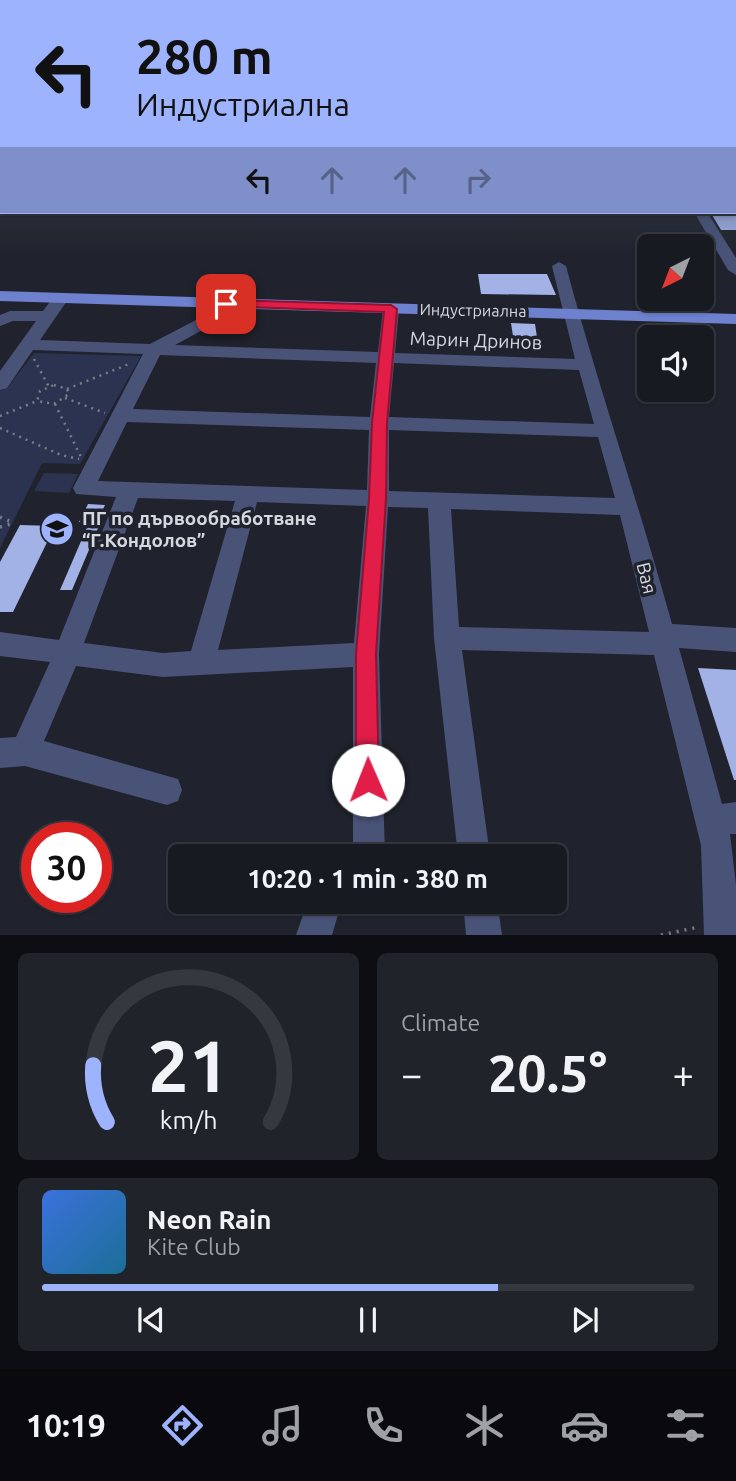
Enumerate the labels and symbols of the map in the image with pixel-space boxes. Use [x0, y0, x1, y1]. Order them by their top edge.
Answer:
north arrow [637, 234, 714, 312]
pin [196, 274, 256, 334]
street label: Индустриална [419, 300, 527, 320]
street label: Марин Дринов [409, 327, 543, 353]
place label: ПГ по дървообработване “Г.Кондолов” [82, 507, 317, 551]
school or university icon: ПГ по дървообработване “Г.Кондолов” [38, 510, 76, 548]
street label: Вая [632, 560, 662, 596]
position arrow [331, 743, 405, 817]
speed limit sign: 30 [21, 822, 112, 913]

